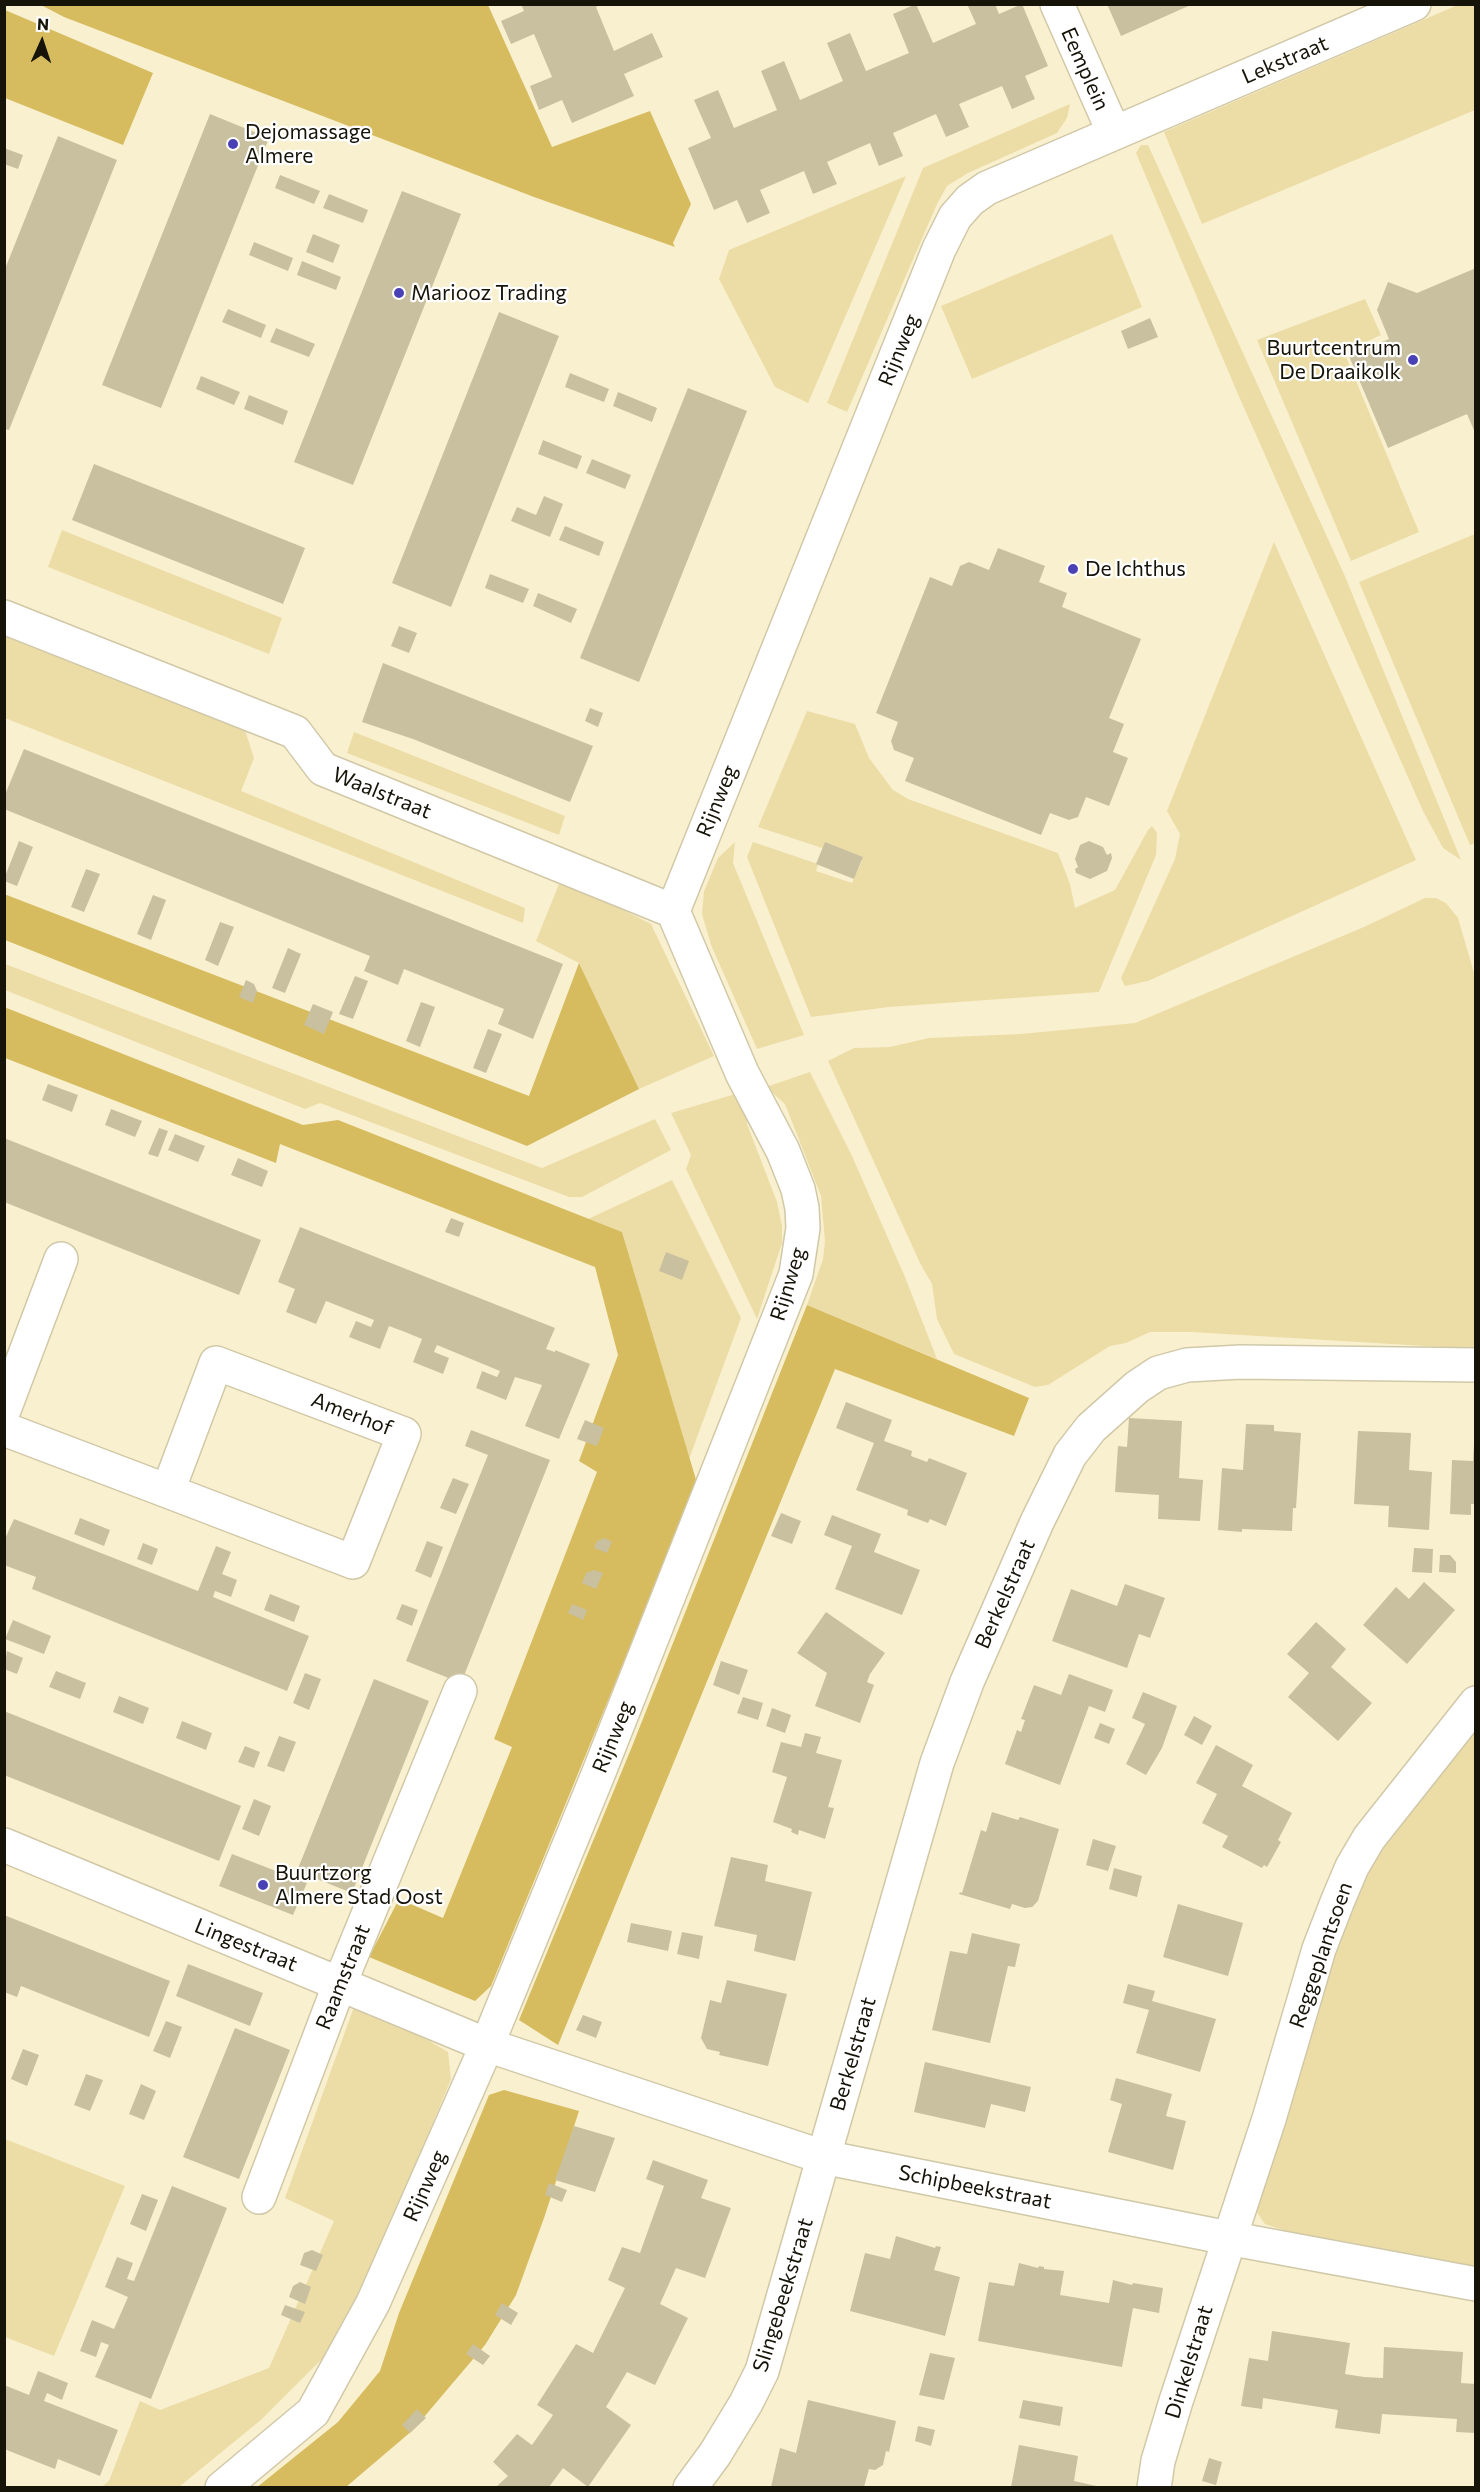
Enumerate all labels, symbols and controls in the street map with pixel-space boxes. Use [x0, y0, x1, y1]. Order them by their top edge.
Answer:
north arrow [12, 12, 72, 72]
text: N [36, 14, 49, 33]
street label: Eemplein [1056, 24, 1114, 114]
street label: Lekstraat [1238, 31, 1332, 89]
place label: Dejomassage Almere [245, 119, 371, 169]
marker: Dejomassage Almere [226, 137, 240, 151]
place label: Mariooz Trading [411, 280, 567, 306]
marker: Mariooz Trading [392, 286, 406, 300]
street label: Rijnweg [873, 310, 925, 390]
place label: Buurtcentrum De Draaikolk [1267, 335, 1401, 385]
marker: Buurtcentrum De Draaikolk [1406, 353, 1420, 367]
place label: De Ichthus [1085, 556, 1186, 582]
marker: De Ichthus [1066, 562, 1080, 576]
street label: Rijnweg [691, 761, 743, 841]
street label: Waalstraat [329, 762, 435, 824]
street label: Rijnweg [765, 1244, 811, 1324]
street label: Amerhof [308, 1387, 396, 1441]
street label: Berkelstraat [970, 1535, 1040, 1653]
street label: Rijnweg [587, 1697, 639, 1777]
place label: Buurtzorg Almere Stad Oost [275, 1860, 443, 1910]
marker: Buurtzorg Almere Stad Oost [256, 1878, 270, 1892]
street label: Reggeplantsoen [1284, 1879, 1358, 2031]
street label: Lingestraat [191, 1913, 301, 1977]
street label: Raamstraat [310, 1921, 376, 2033]
street label: Berkelstraat [825, 1994, 881, 2114]
street label: Rijnweg [398, 2146, 452, 2226]
street label: Schipbeekstraat [896, 2160, 1054, 2214]
street label: Slingebeekstraat [748, 2215, 818, 2375]
street label: Dinkelstraat [1160, 2302, 1218, 2422]

